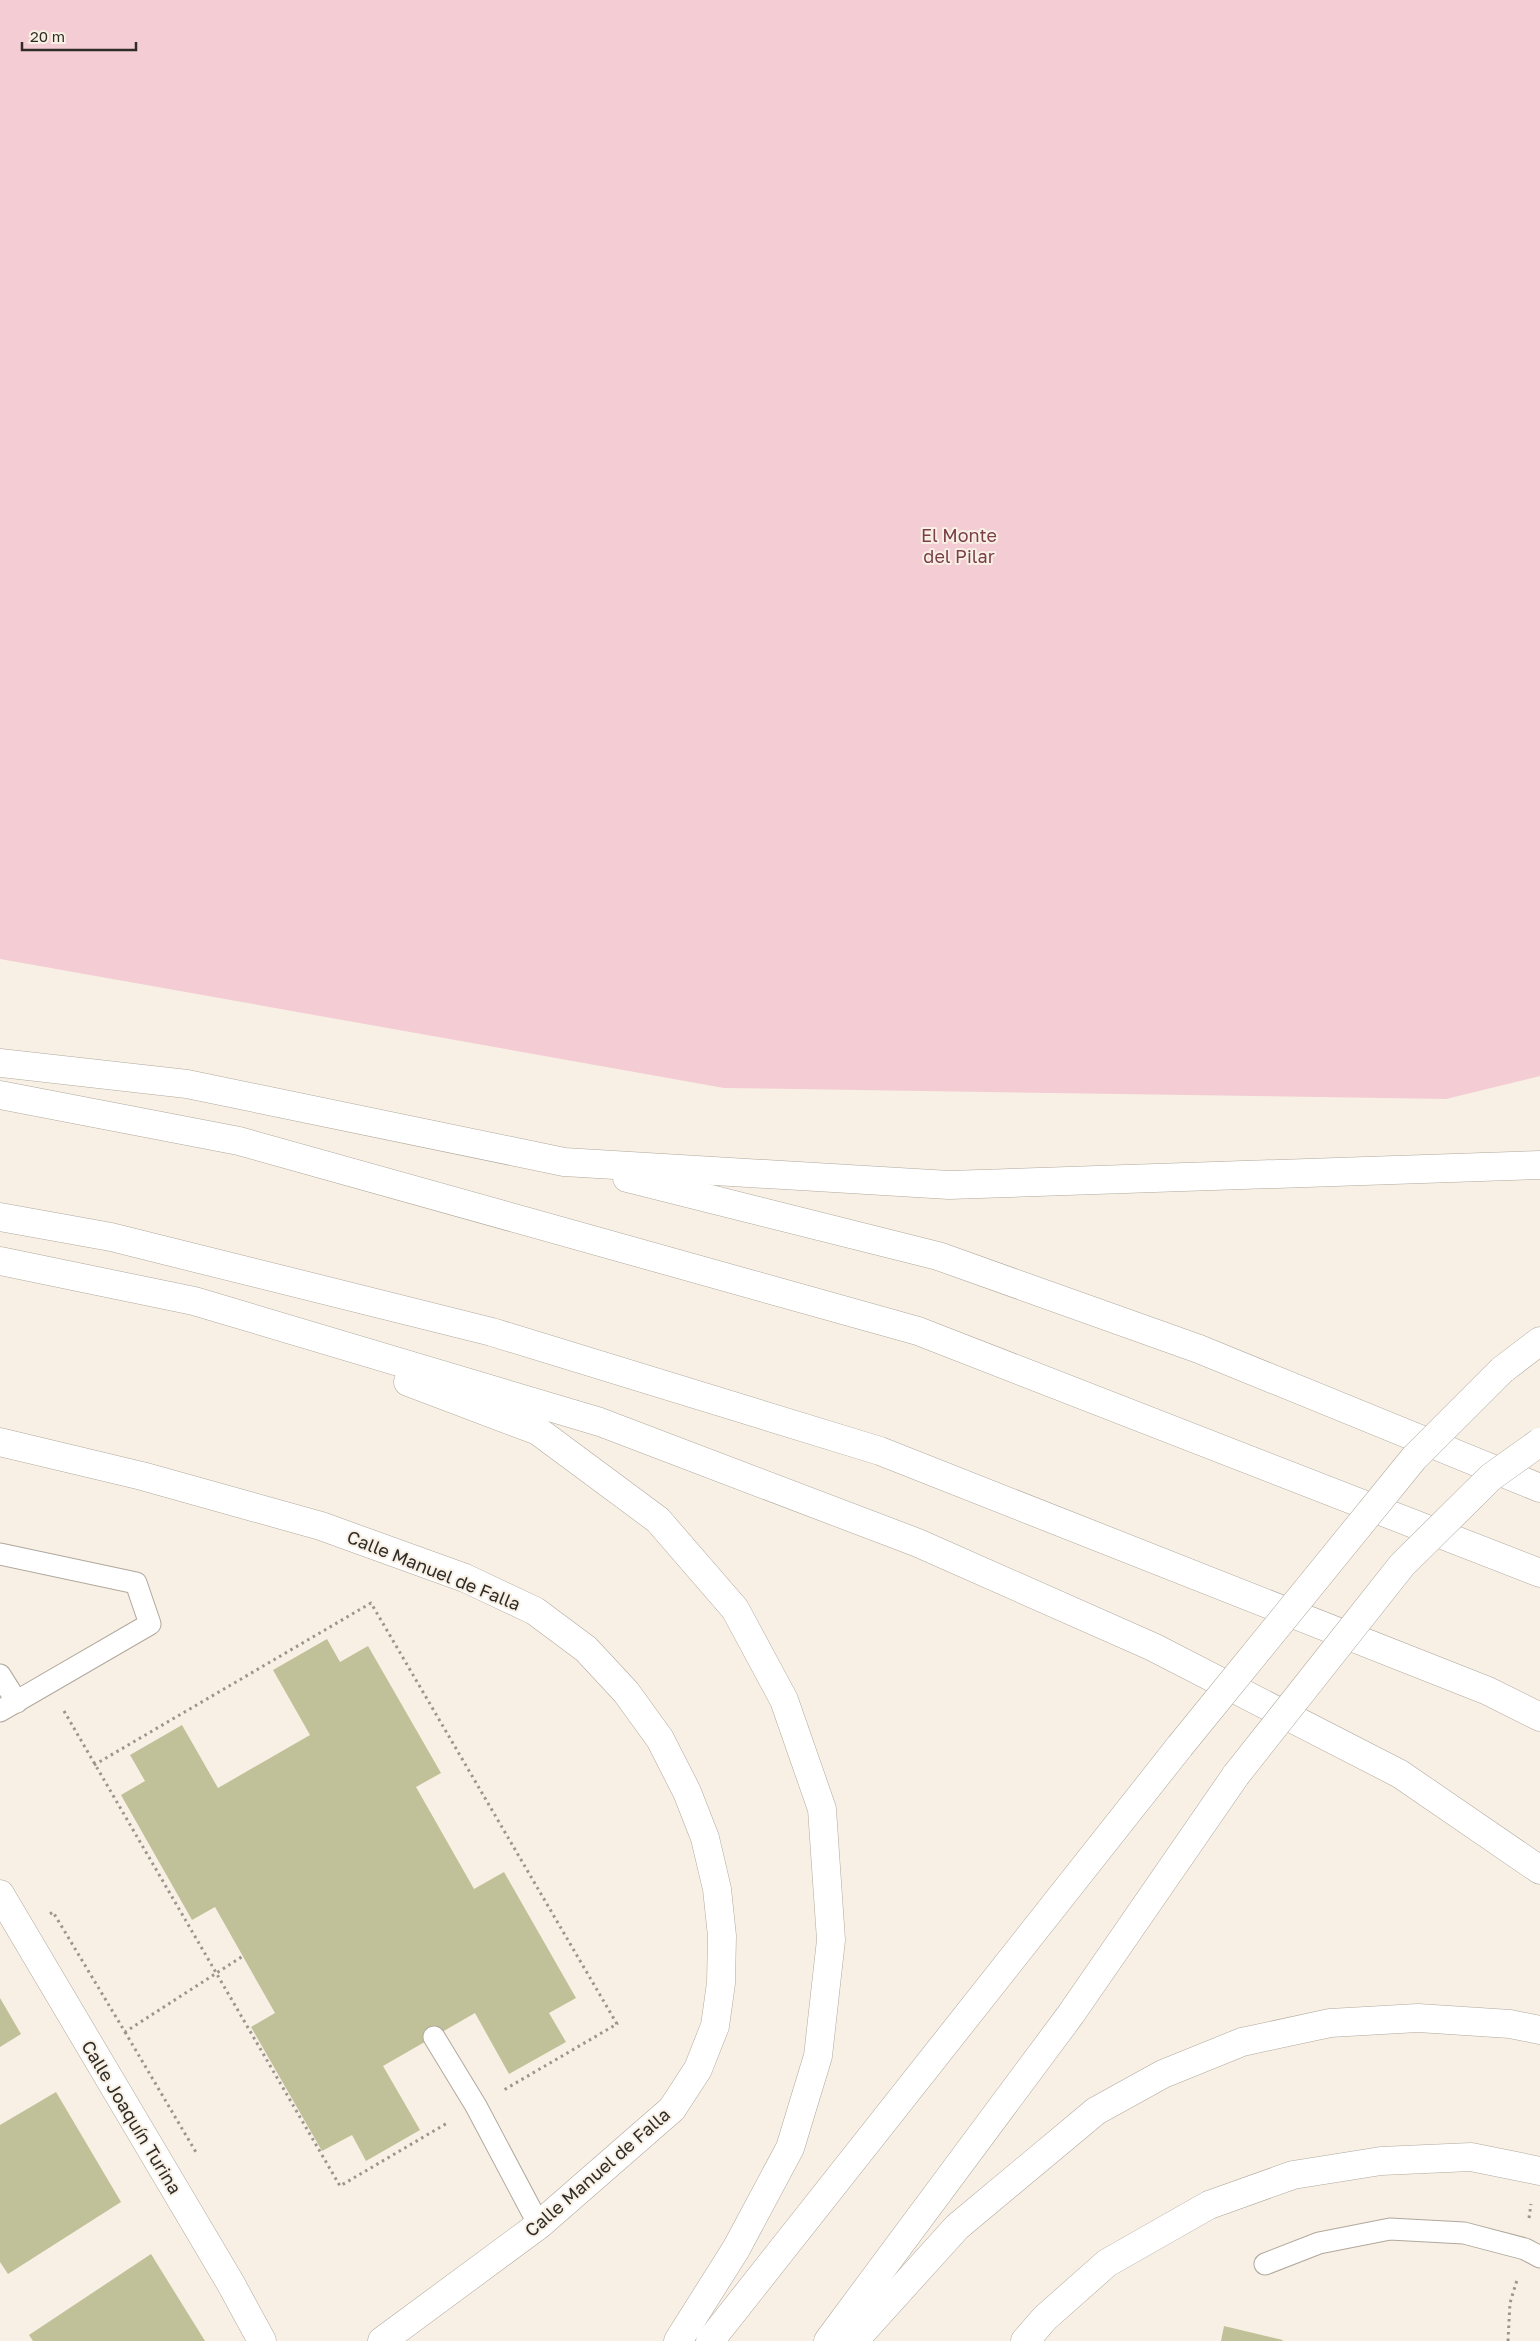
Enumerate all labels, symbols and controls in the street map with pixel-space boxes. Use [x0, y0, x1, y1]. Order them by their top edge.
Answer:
scale bar [22, 20, 136, 52]
text: 20 m [30, 27, 65, 45]
park label: El Monte del Pilar [921, 524, 997, 567]
street label: Calle Manuel de Falla [344, 1525, 524, 1615]
street label: Calle Joaquín Turina [77, 2036, 187, 2198]
street label: Calle Manuel de Falla [520, 2103, 674, 2241]

